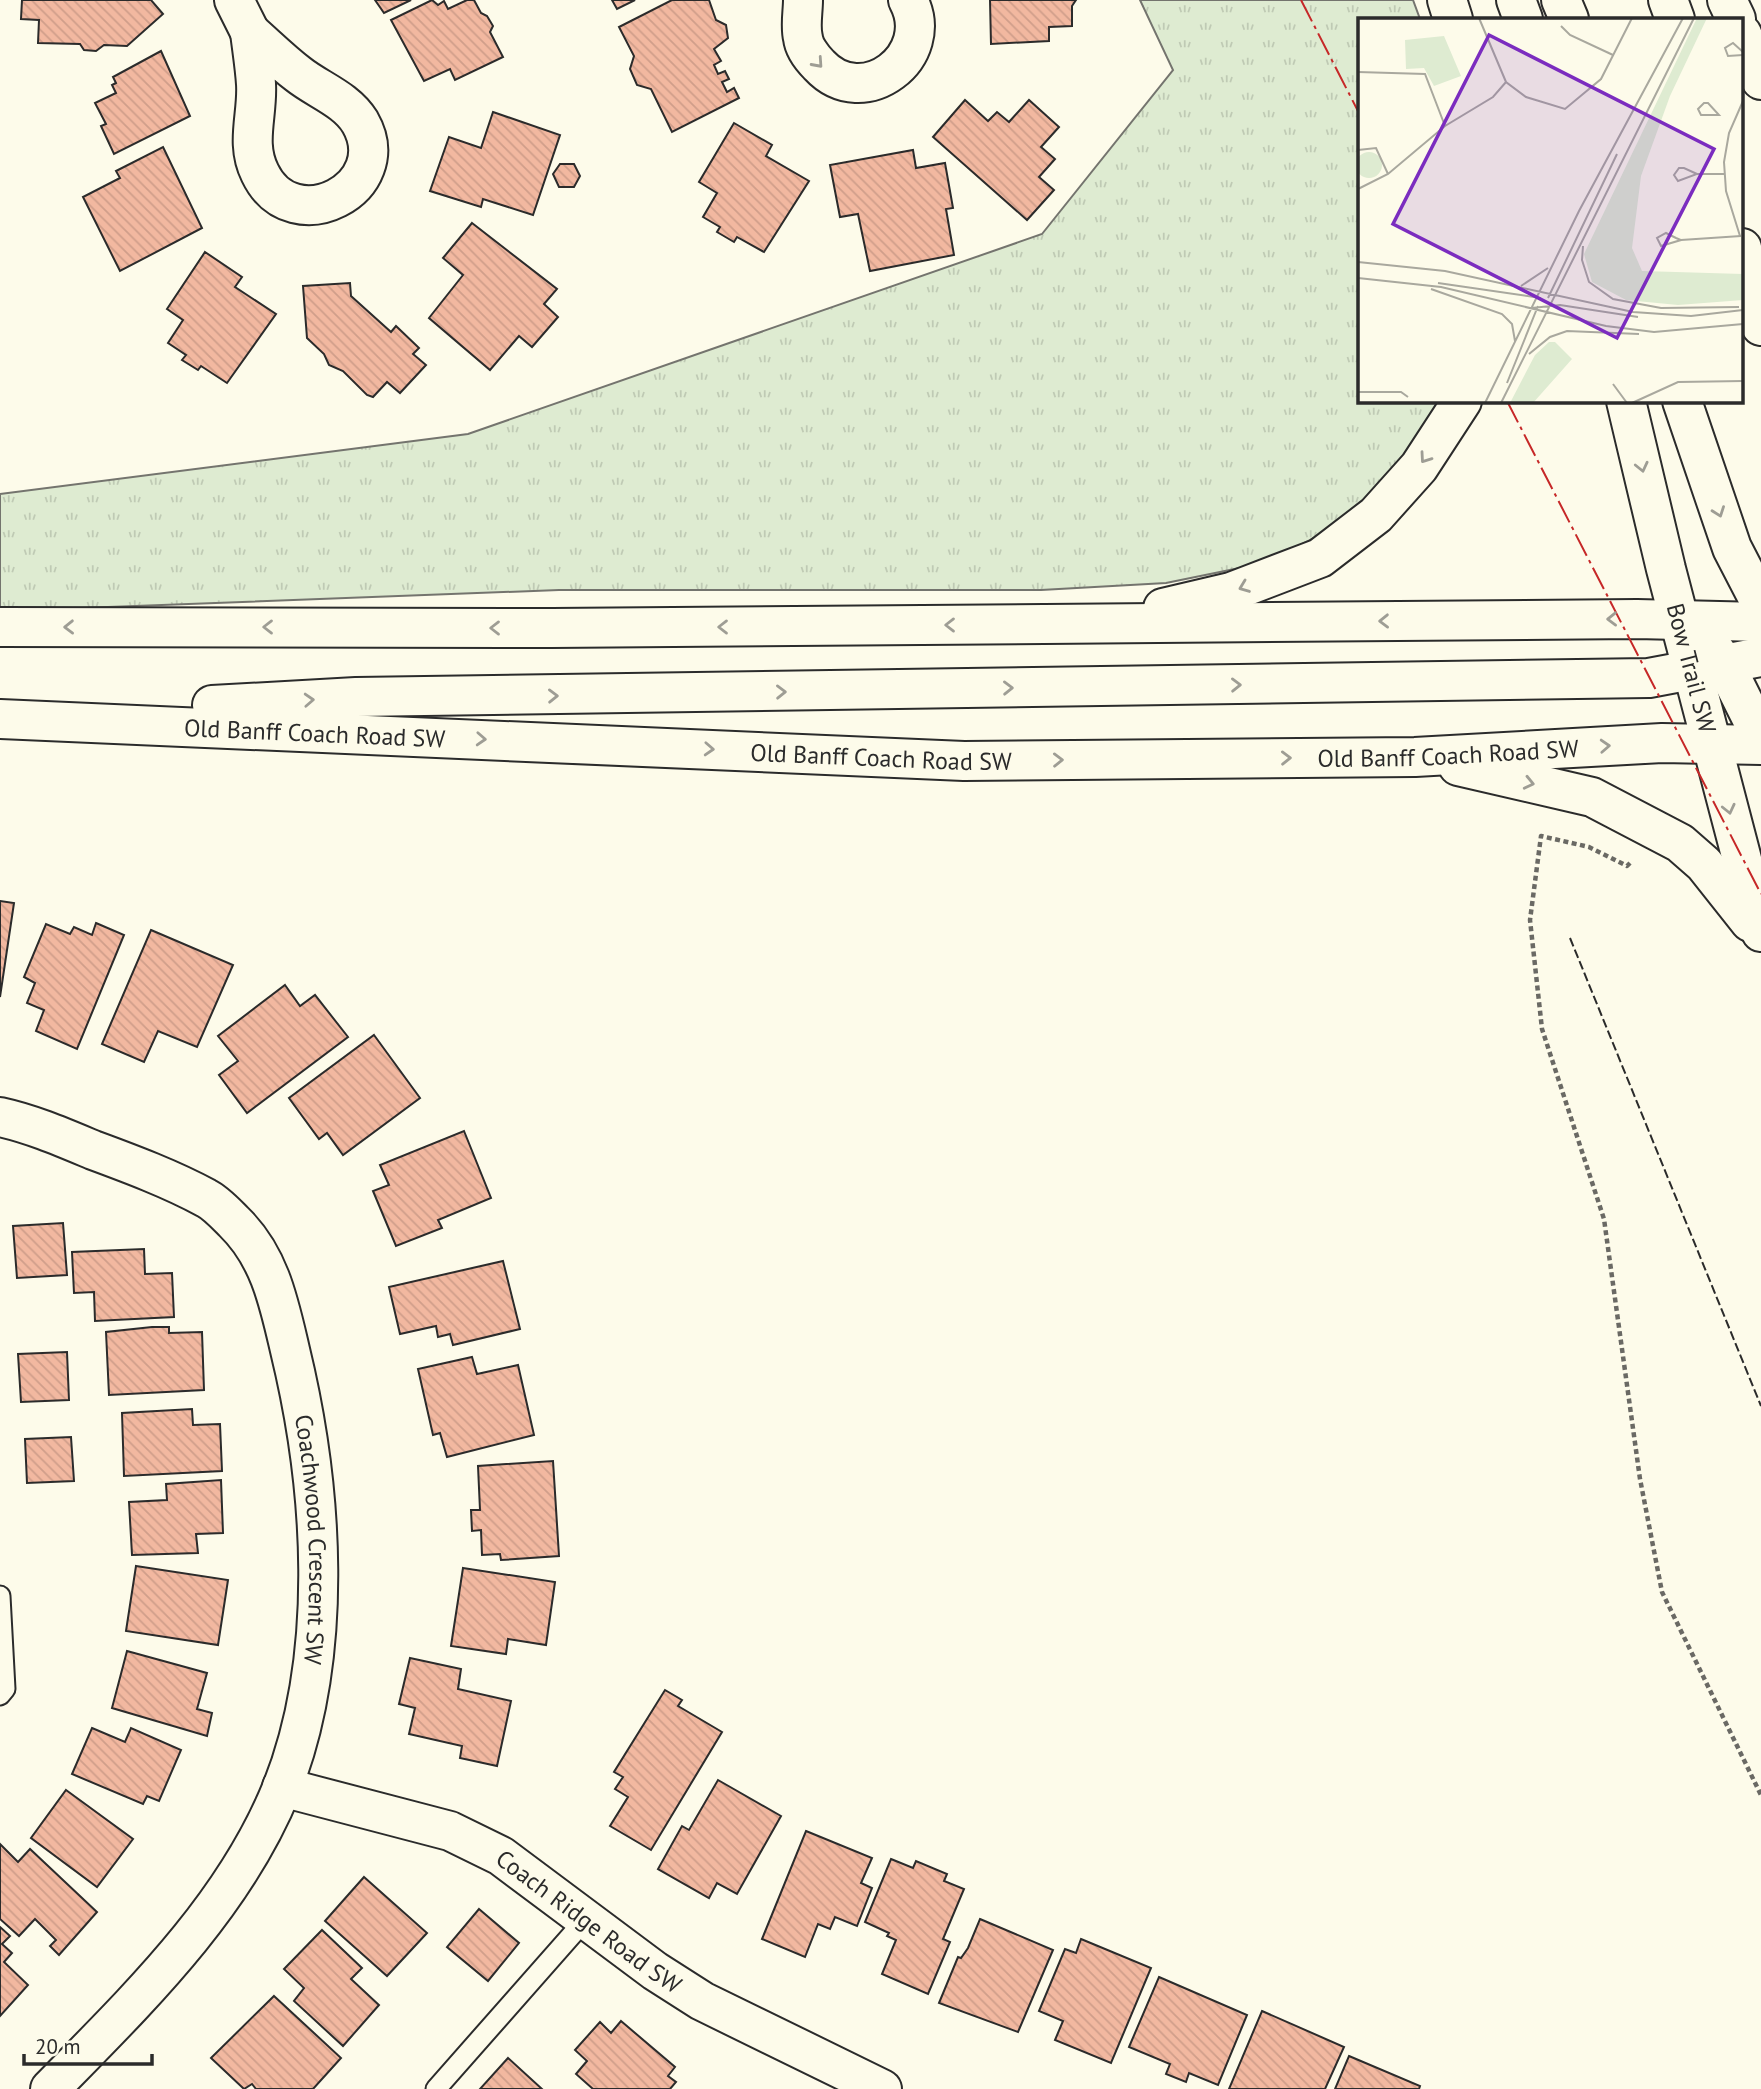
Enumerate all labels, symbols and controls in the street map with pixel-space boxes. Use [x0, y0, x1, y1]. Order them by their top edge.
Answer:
inset map [1358, 18, 1744, 402]
one-way arrow [810, 55, 823, 68]
one-way arrow [1421, 450, 1433, 463]
one-way arrow [1634, 461, 1648, 473]
one-way arrow [1710, 505, 1724, 517]
one-way arrow [1238, 579, 1250, 593]
street label: Bow Trail SW [1660, 600, 1724, 736]
one-way arrow [1606, 611, 1616, 627]
one-way arrow [1378, 613, 1389, 629]
one-way arrow [945, 617, 955, 633]
one-way arrow [64, 619, 74, 635]
one-way arrow [262, 619, 273, 635]
one-way arrow [717, 619, 728, 635]
one-way arrow [490, 620, 500, 636]
one-way arrow [1230, 677, 1241, 692]
one-way arrow [1003, 681, 1014, 696]
one-way arrow [776, 684, 786, 700]
one-way arrow [548, 688, 559, 704]
one-way arrow [304, 692, 315, 707]
street label: Old Banff Coach Road SW [183, 712, 446, 754]
one-way arrow [476, 731, 487, 746]
street label: Old Banff Coach Road SW [1317, 732, 1580, 773]
street label: Old Banff Coach Road SW [750, 736, 1012, 777]
one-way arrow [1600, 739, 1611, 754]
one-way arrow [703, 742, 714, 757]
one-way arrow [1281, 750, 1291, 766]
one-way arrow [1054, 752, 1064, 768]
one-way arrow [1523, 774, 1535, 789]
one-way arrow [1720, 803, 1735, 815]
street label: Coachwood Crescent SW [288, 1412, 334, 1666]
street label: Coach Ridge Road SW [490, 1842, 688, 2000]
scale bar [24, 2022, 152, 2066]
text: 20 m [35, 2033, 81, 2060]

